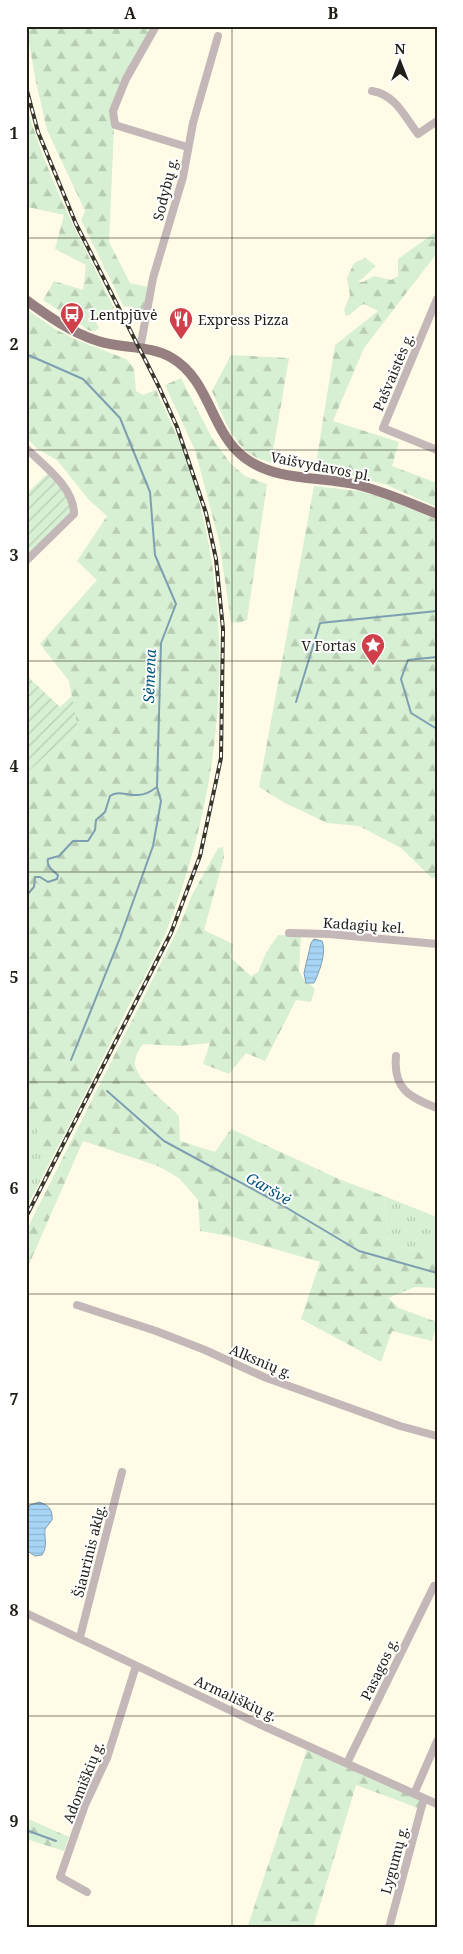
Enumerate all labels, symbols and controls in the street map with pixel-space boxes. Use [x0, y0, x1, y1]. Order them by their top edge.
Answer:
text: A [124, 2, 137, 24]
text: B [328, 2, 339, 24]
north arrow [376, 38, 426, 88]
text: N [394, 39, 406, 58]
text: 1 [9, 122, 19, 144]
street label: Sodybų g. [148, 155, 182, 223]
bus stop icon: Lentpjūvė [59, 301, 85, 335]
place label: Lentpjūvė [90, 305, 157, 324]
restaurant icon: Express Pizza [168, 306, 194, 340]
place label: Express Pizza [198, 310, 289, 329]
street label: Pašvaistės g. [368, 330, 418, 414]
text: 2 [9, 333, 19, 355]
street label: Vaišvydavos pl. [269, 447, 373, 485]
text: 3 [9, 544, 19, 566]
place icon: V Fortas [360, 632, 386, 666]
place label: V Fortas [301, 636, 356, 655]
water label: Sėmena [138, 648, 160, 703]
text: 4 [9, 755, 19, 777]
street label: Kadagių kel. [322, 913, 406, 937]
text: 5 [9, 966, 19, 988]
water label: Garšvė [243, 1167, 296, 1209]
text: 6 [9, 1177, 19, 1199]
street label: Alksnių g. [227, 1339, 295, 1383]
text: 7 [9, 1388, 19, 1410]
street label: Šiaurinis aklg. [68, 1503, 110, 1599]
text: 8 [9, 1599, 19, 1621]
street label: Pasagos g. [356, 1635, 402, 1703]
street label: Armališkių g. [192, 1671, 280, 1725]
street label: Adomiškių g. [58, 1738, 108, 1826]
text: 9 [9, 1810, 19, 1832]
street label: Lygumų g. [376, 1824, 412, 1896]

